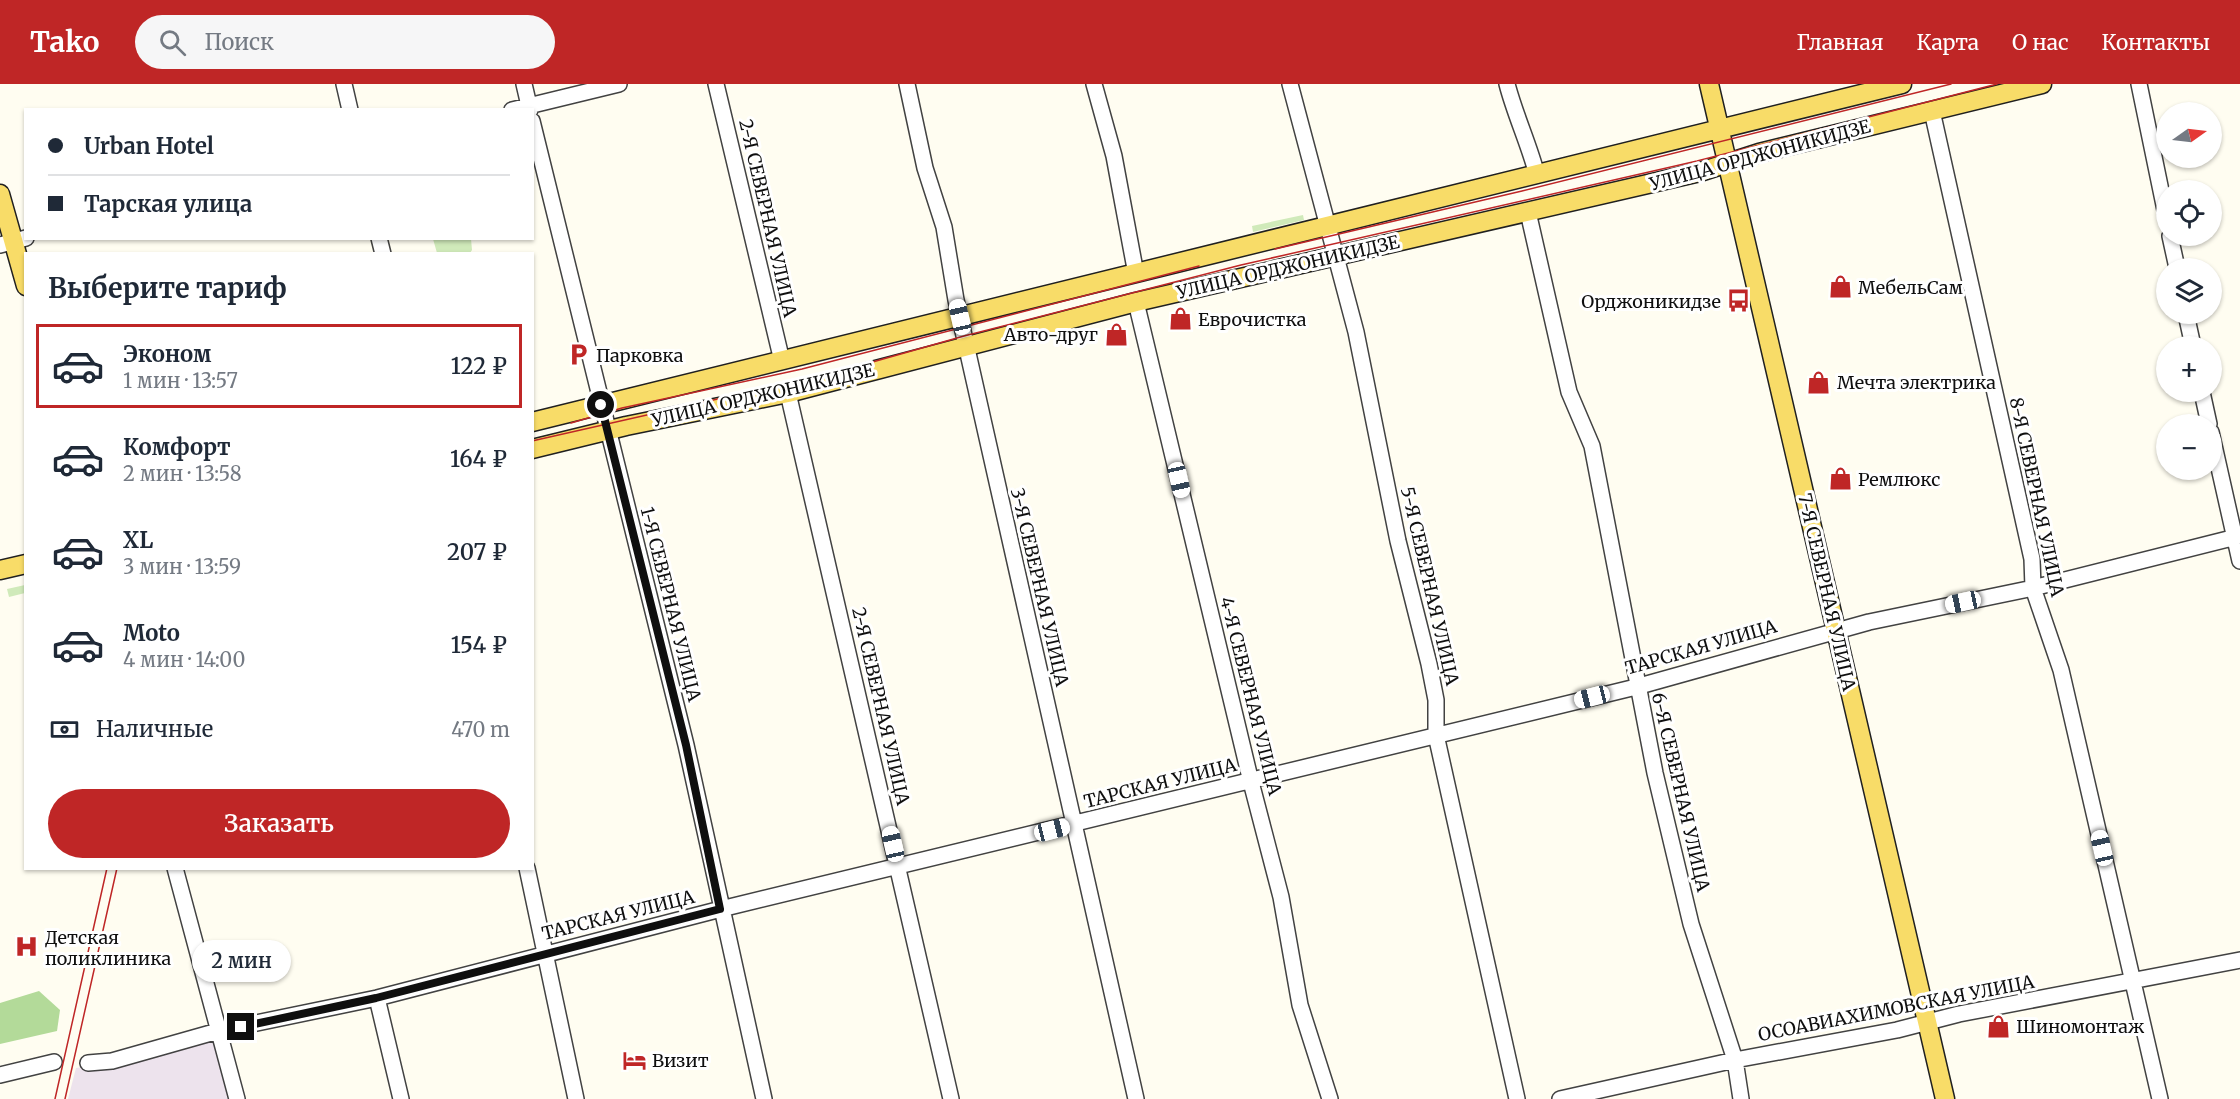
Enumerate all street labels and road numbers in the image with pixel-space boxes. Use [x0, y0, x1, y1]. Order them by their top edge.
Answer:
street label: УЛИЦА ОРДЖОНИКИДЗЕ [1646, 114, 1873, 196]
street label: 2-Я СЕВЕРНАЯ УЛИЦА [734, 117, 802, 319]
street label: УЛИЦА ОРДЖОНИКИДЗЕ [1174, 230, 1402, 304]
street label: УЛИЦА ОРДЖОНИКИДЗЕ [649, 358, 877, 432]
street label: 8-Я СЕВЕРНАЯ УЛИЦА [2005, 395, 2069, 599]
street label: 5-Я СЕВЕРНАЯ УЛИЦА [1396, 484, 1464, 688]
street label: 3-Я СЕВЕРНАЯ УЛИЦА [1006, 486, 1074, 689]
street label: 7-Я СЕВЕРНАЯ УЛИЦА [1793, 491, 1861, 693]
street label: 1-Я СЕВЕРНАЯ УЛИЦА [636, 504, 706, 704]
street label: 4-Я СЕВЕРНАЯ УЛИЦА [1215, 594, 1287, 798]
street label: 2-Я СЕВЕРНАЯ УЛИЦА [847, 605, 915, 807]
street label: ТАРСКАЯ УЛИЦА [1623, 614, 1780, 680]
street label: 6-Я СЕВЕРНАЯ УЛИЦА [1647, 690, 1715, 894]
street label: ТАРСКАЯ УЛИЦА [1081, 753, 1239, 813]
street label: ТАРСКАЯ УЛИЦА [539, 885, 697, 945]
street label: ОСОАВИАХИМОВСКАЯ УЛИЦА [1756, 970, 2036, 1046]

